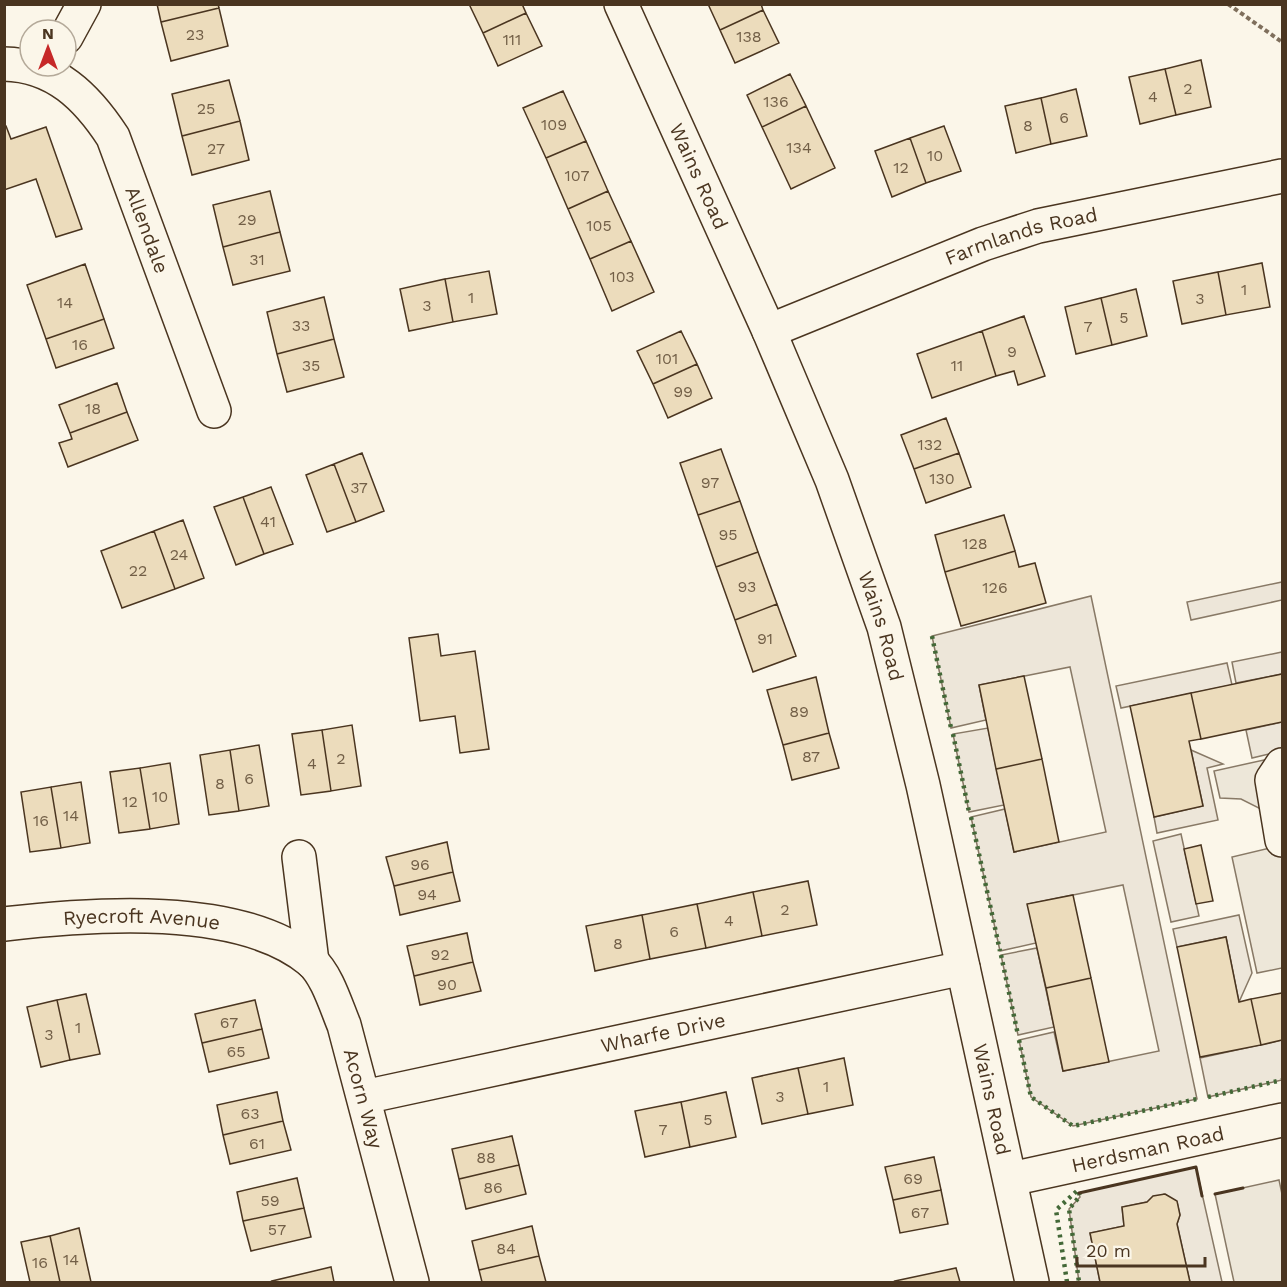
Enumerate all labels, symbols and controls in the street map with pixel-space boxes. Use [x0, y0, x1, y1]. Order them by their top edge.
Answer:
north arrow [18, 18, 78, 78]
text: N [42, 24, 54, 43]
house number: 23 [186, 25, 204, 44]
house number: 138 [736, 27, 762, 46]
house number: 111 [503, 30, 521, 49]
house number: 2 [1183, 79, 1193, 98]
house number: 4 [1148, 87, 1158, 106]
house number: 136 [763, 92, 789, 111]
house number: 25 [197, 99, 215, 118]
house number: 6 [1059, 108, 1069, 127]
house number: 109 [541, 115, 567, 134]
house number: 8 [1023, 116, 1033, 135]
street label: Wains Road [665, 119, 733, 233]
house number: 134 [786, 138, 812, 157]
house number: 27 [207, 139, 225, 158]
house number: 10 [927, 146, 943, 165]
house number: 12 [893, 158, 909, 177]
house number: 107 [565, 166, 589, 185]
street label: Allendale [120, 183, 174, 277]
street label: Farmlands Road [941, 202, 1099, 270]
house number: 29 [237, 210, 257, 229]
house number: 105 [586, 216, 612, 235]
house number: 31 [249, 250, 265, 269]
house number: 103 [609, 267, 635, 286]
house number: 1 [1241, 280, 1247, 299]
house number: 1 [468, 288, 474, 307]
house number: 3 [1195, 289, 1205, 308]
house number: 14 [57, 293, 73, 312]
house number: 3 [422, 296, 432, 315]
house number: 5 [1119, 308, 1129, 327]
house number: 33 [292, 316, 310, 335]
house number: 7 [1084, 317, 1093, 336]
house number: 16 [72, 335, 88, 354]
house number: 9 [1007, 342, 1017, 361]
house number: 101 [656, 349, 678, 368]
house number: 35 [302, 356, 320, 375]
house number: 11 [951, 356, 963, 375]
house number: 99 [673, 382, 693, 401]
house number: 18 [85, 399, 101, 418]
house number: 132 [918, 435, 942, 454]
house number: 130 [929, 469, 955, 488]
house number: 97 [701, 473, 719, 492]
house number: 37 [350, 478, 368, 497]
house number: 41 [260, 512, 276, 531]
house number: 95 [718, 525, 738, 544]
house number: 128 [962, 534, 988, 553]
house number: 24 [170, 545, 189, 564]
house number: 22 [129, 561, 147, 580]
street label: Wains Road [853, 568, 909, 683]
house number: 93 [738, 577, 756, 596]
house number: 126 [982, 578, 1008, 597]
house number: 91 [757, 629, 773, 648]
house number: 89 [789, 702, 809, 721]
house number: 87 [802, 747, 820, 766]
house number: 2 [336, 749, 346, 768]
house number: 4 [307, 754, 317, 773]
house number: 6 [244, 769, 254, 788]
house number: 8 [215, 774, 225, 793]
house number: 10 [152, 787, 168, 806]
house number: 12 [122, 792, 138, 811]
house number: 14 [63, 806, 79, 825]
house number: 16 [33, 811, 49, 830]
house number: 96 [410, 855, 430, 874]
house number: 94 [417, 885, 437, 904]
house number: 2 [780, 900, 790, 919]
street label: Ryecroft Avenue [62, 904, 222, 935]
house number: 4 [724, 911, 734, 930]
house number: 6 [669, 922, 679, 941]
house number: 8 [613, 934, 623, 953]
house number: 92 [430, 945, 450, 964]
house number: 90 [437, 975, 457, 994]
street label: Wharfe Drive [599, 1007, 728, 1058]
house number: 67 [220, 1013, 238, 1032]
house number: 1 [75, 1018, 81, 1037]
house number: 3 [44, 1025, 54, 1044]
street label: Wains Road [968, 1041, 1016, 1157]
house number: 65 [226, 1042, 246, 1061]
street label: Acorn Way [339, 1046, 388, 1152]
house number: 1 [823, 1077, 829, 1096]
house number: 3 [775, 1087, 785, 1106]
house number: 63 [240, 1104, 260, 1123]
house number: 5 [703, 1110, 713, 1129]
house number: 7 [659, 1120, 668, 1139]
street label: Herdsman Road [1069, 1121, 1226, 1177]
house number: 61 [249, 1134, 265, 1153]
house number: 88 [476, 1148, 496, 1167]
house number: 69 [903, 1169, 923, 1188]
house number: 86 [483, 1178, 503, 1197]
house number: 59 [260, 1191, 280, 1210]
house number: 67 [911, 1203, 929, 1222]
house number: 57 [268, 1220, 286, 1239]
scale bar [1077, 1230, 1204, 1268]
house number: 84 [496, 1239, 516, 1258]
text: 20 m [1086, 1240, 1131, 1261]
house number: 14 [63, 1250, 79, 1269]
house number: 16 [32, 1253, 48, 1272]

